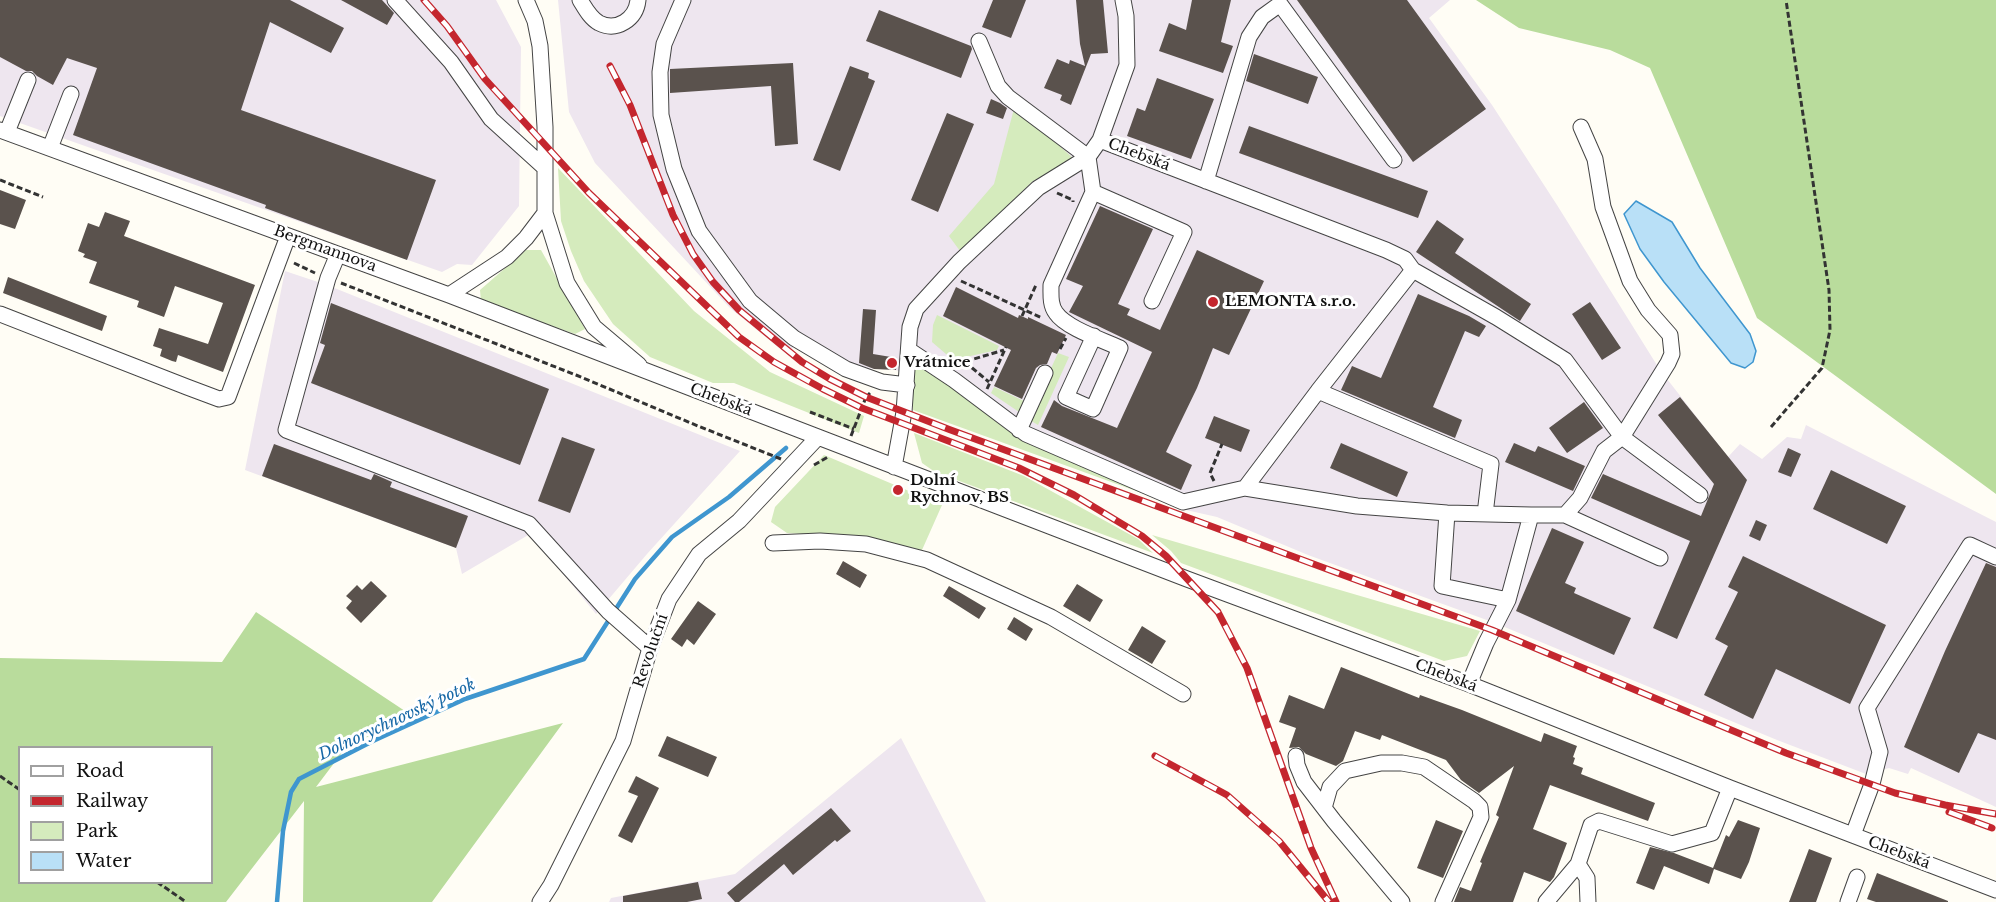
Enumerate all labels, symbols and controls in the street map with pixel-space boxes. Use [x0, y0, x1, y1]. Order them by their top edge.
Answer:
street label: Chebská [1105, 135, 1173, 175]
street label: Bergmannova [271, 222, 379, 276]
place label: LEMONTA s.r.o. [1225, 293, 1356, 311]
marker: LEMONTA s.r.o. [1206, 295, 1220, 309]
place label: Vrátnice [904, 354, 970, 372]
marker: Vrátnice [885, 356, 899, 370]
street label: Chebská [687, 380, 755, 420]
place label: Dolní Rychnov, BS [910, 472, 1009, 507]
marker: Dolní Rychnov, BS [891, 483, 905, 497]
street label: Revoluční [630, 612, 672, 690]
street label: Chebská [1412, 656, 1480, 696]
water label: Dolnorychnovský potok [315, 675, 479, 765]
legend [18, 746, 213, 884]
text: Road [76, 760, 124, 782]
text: Railway [76, 790, 148, 812]
text: Park [76, 820, 118, 842]
street label: Chebská [1865, 833, 1933, 873]
text: Water [76, 850, 131, 872]

